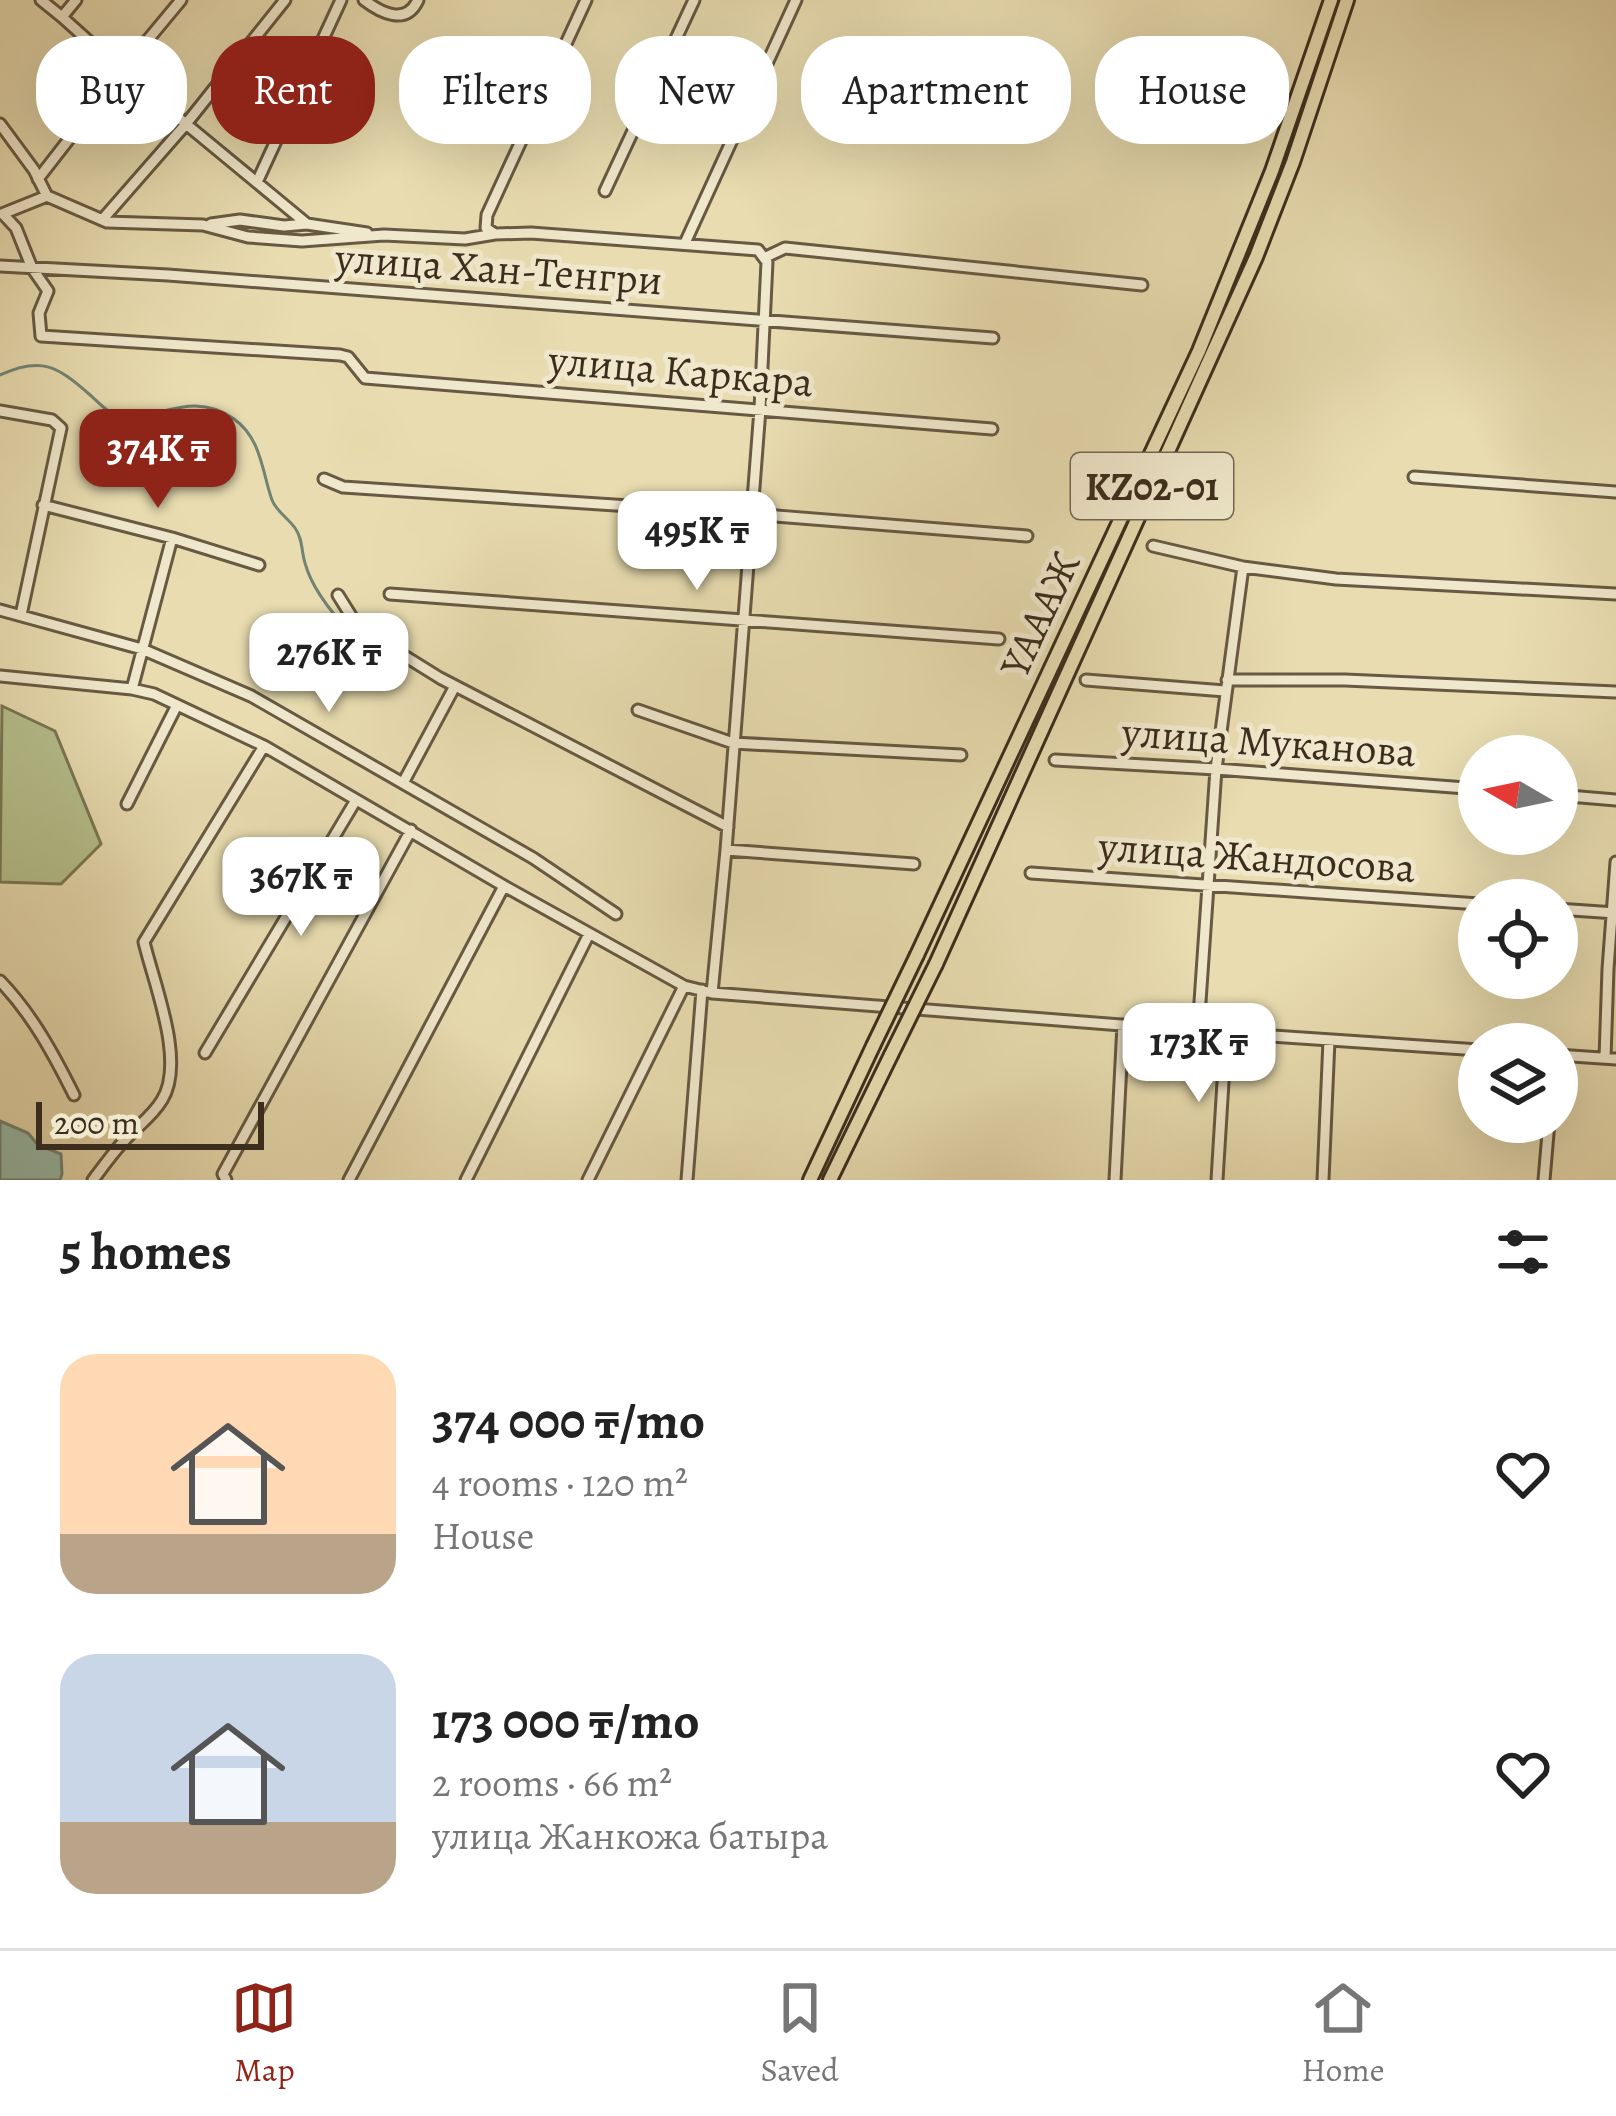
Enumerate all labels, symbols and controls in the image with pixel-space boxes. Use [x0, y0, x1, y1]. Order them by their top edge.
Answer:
chip: Buy [36, 36, 187, 144]
chip: Rent [211, 36, 375, 144]
chip: Filters [399, 36, 591, 144]
chip: New [615, 36, 777, 144]
chip: Apartment [801, 36, 1071, 144]
chip: House [1095, 36, 1289, 144]
street label: улица Хан-Тенгри [333, 229, 664, 308]
street label: улица Каркара [545, 330, 816, 410]
pin: 374K ₸ [60, 409, 256, 511]
text: 374K ₸ [106, 421, 210, 474]
road number: KZ02-01 [1071, 453, 1233, 519]
pin: 495K ₸ [599, 491, 795, 593]
text: 495K ₸ [645, 503, 749, 556]
street label: ҮАААЖ [985, 542, 1093, 687]
pin: 276K ₸ [231, 613, 427, 715]
text: 276K ₸ [276, 625, 382, 678]
street label: улица Муканова [1119, 703, 1419, 780]
north arrow [1458, 735, 1578, 855]
map controls [1458, 735, 1578, 1143]
street label: улица Жандосова [1096, 817, 1418, 896]
pin: 367K ₸ [203, 837, 399, 939]
text: 367K ₸ [249, 849, 353, 902]
button: locate [1458, 879, 1578, 999]
pin: 173K ₸ [1101, 1003, 1297, 1105]
text: 173K ₸ [1150, 1015, 1248, 1068]
button: layers [1458, 1023, 1578, 1143]
scale bar [36, 1096, 264, 1149]
text: 200 m [54, 1100, 139, 1145]
text: 5 homes [60, 1217, 232, 1287]
icon: filters [1490, 1219, 1556, 1285]
text: 374 000 ₸/mo [432, 1386, 705, 1456]
icon: home [156, 1402, 300, 1546]
icon: heart [1490, 1441, 1556, 1507]
text: 4 rooms · 120 m² [432, 1456, 688, 1509]
text: House [432, 1509, 534, 1562]
text: 173 000 ₸/mo [432, 1686, 699, 1756]
icon: home [156, 1702, 300, 1846]
icon: heart [1490, 1741, 1556, 1807]
text: 2 rooms · 66 m² [432, 1756, 672, 1809]
text: улица Жанкожа батыра [432, 1809, 828, 1862]
tab: Map [231, 1975, 297, 2092]
tab: Saved [760, 1975, 839, 2092]
tab: Home [1302, 1975, 1385, 2092]

